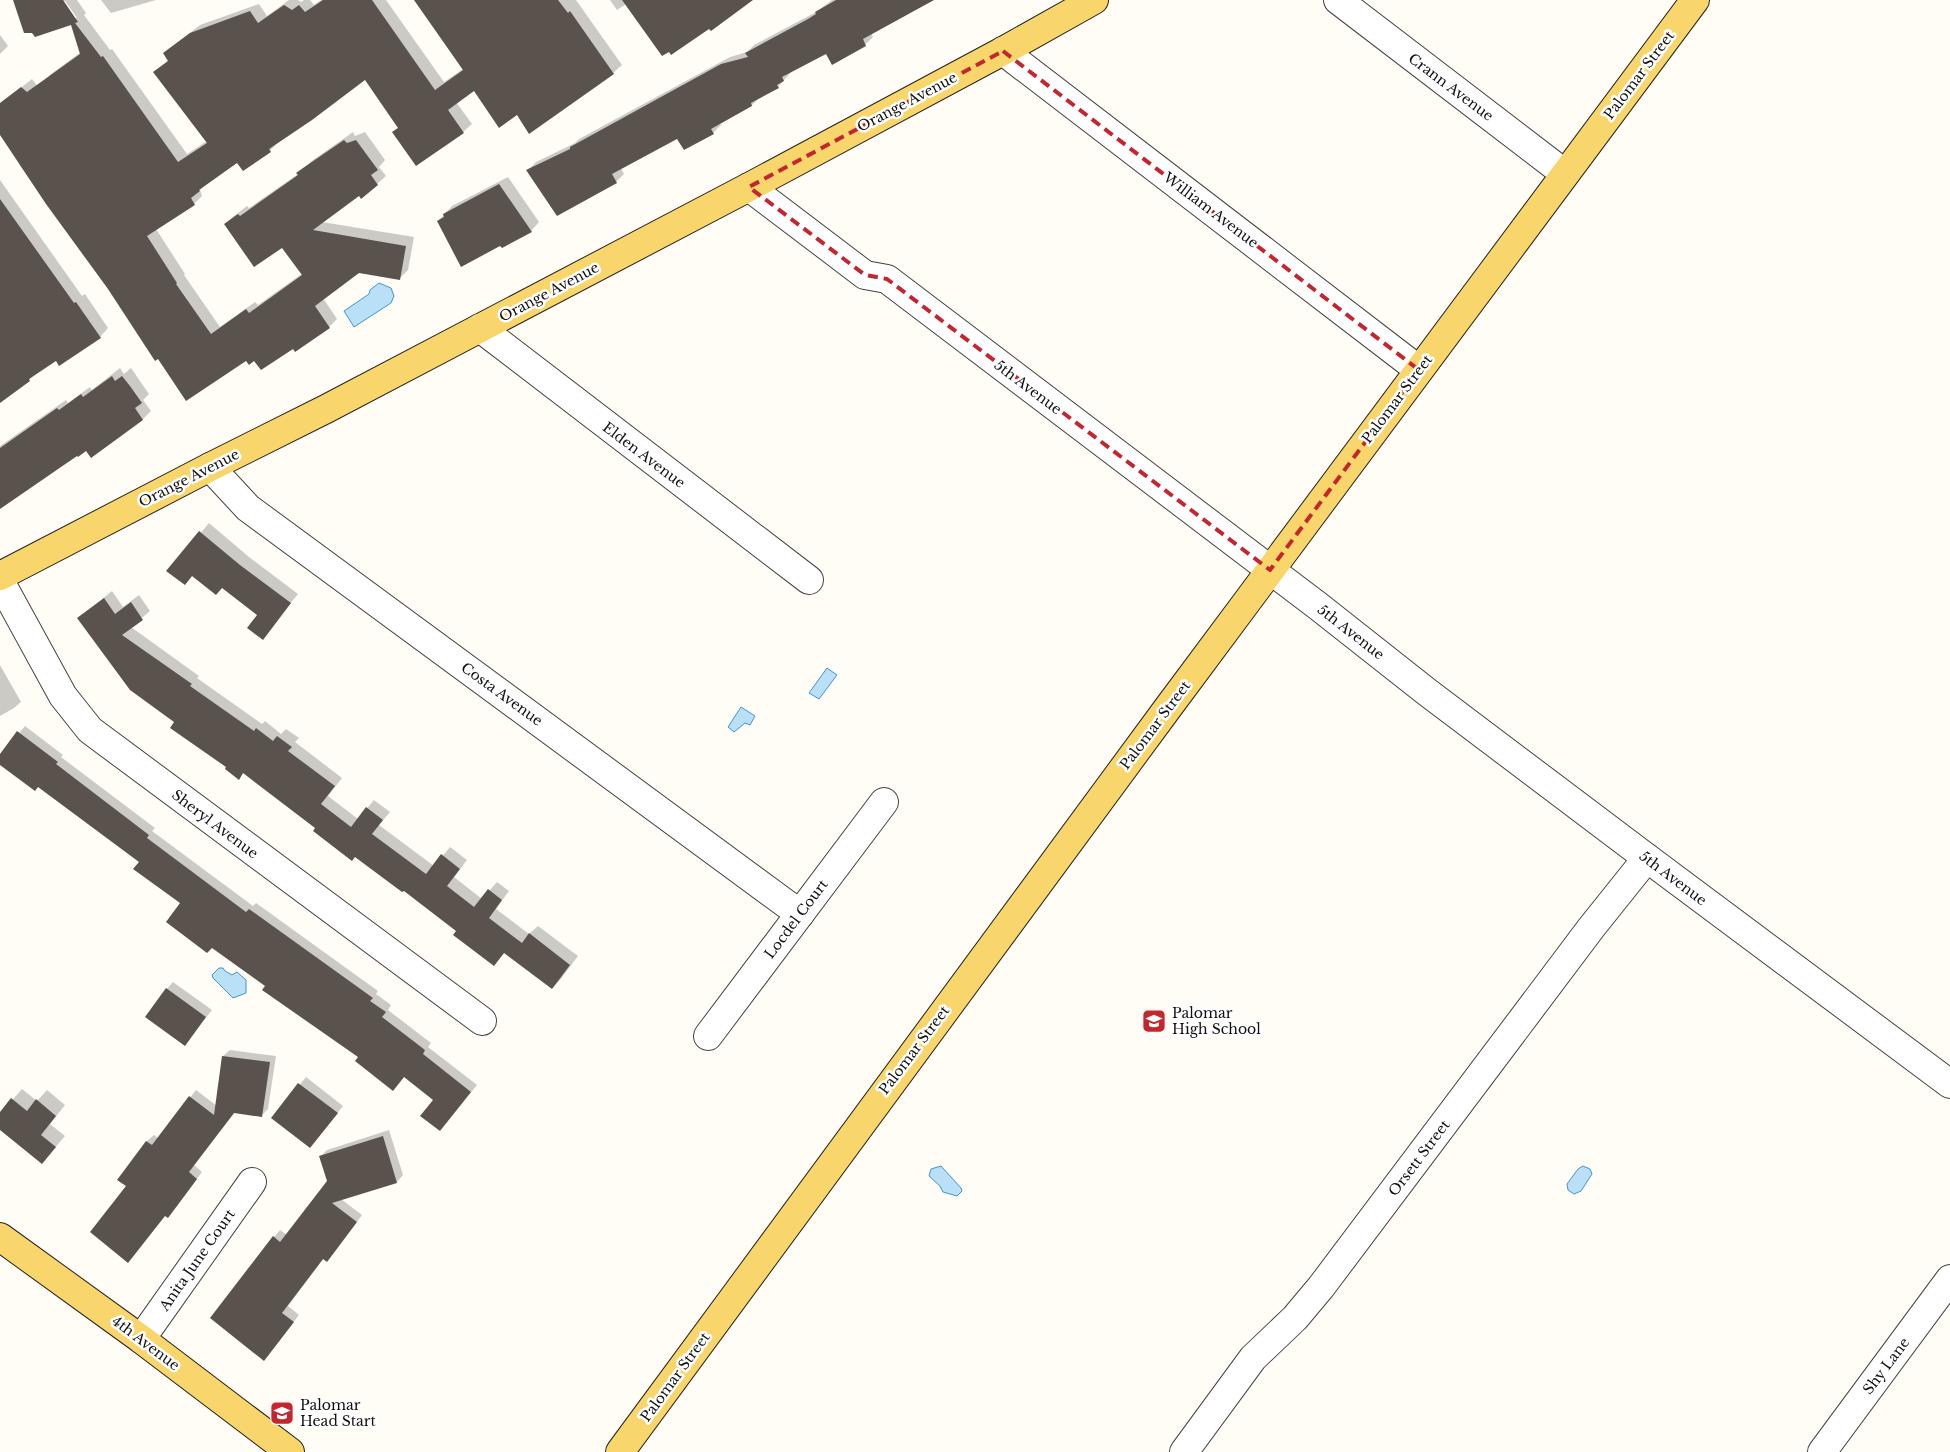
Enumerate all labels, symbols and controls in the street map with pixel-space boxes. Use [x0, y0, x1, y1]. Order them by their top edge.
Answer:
street label: Palomar Street [1600, 27, 1679, 123]
street label: Crann Avenue [1405, 49, 1497, 125]
street label: Orange Avenue [854, 68, 960, 136]
street label: William Avenue [1159, 168, 1262, 252]
street label: Orange Avenue [496, 258, 602, 326]
street label: Palomar Street [1358, 351, 1437, 447]
street label: 5th Avenue [991, 356, 1065, 418]
street label: Elden Avenue [599, 418, 689, 492]
street label: Orange Avenue [136, 445, 242, 511]
street label: 5th Avenue [1314, 600, 1388, 664]
street label: Costa Avenue [458, 658, 546, 730]
street label: Palomar Street [1116, 677, 1195, 773]
street label: Sheryl Avenue [168, 786, 262, 862]
street label: 5th Avenue [1636, 847, 1710, 909]
street label: Locdel Court [760, 875, 832, 962]
street label: Palomar Street [875, 1002, 954, 1098]
place label: Palomar High School [1172, 1004, 1261, 1038]
school or university icon: Palomar High School [1141, 1008, 1167, 1034]
street label: Orsett Street [1384, 1116, 1454, 1200]
street label: Anita June Court [155, 1205, 239, 1315]
street label: 4th Avenue [109, 1312, 183, 1374]
street label: Palomar Street [637, 1328, 714, 1425]
street label: Shy Lane [1859, 1334, 1913, 1398]
place label: Palomar Head Start [300, 1396, 377, 1430]
school or university icon: Palomar Head Start [269, 1400, 295, 1426]

